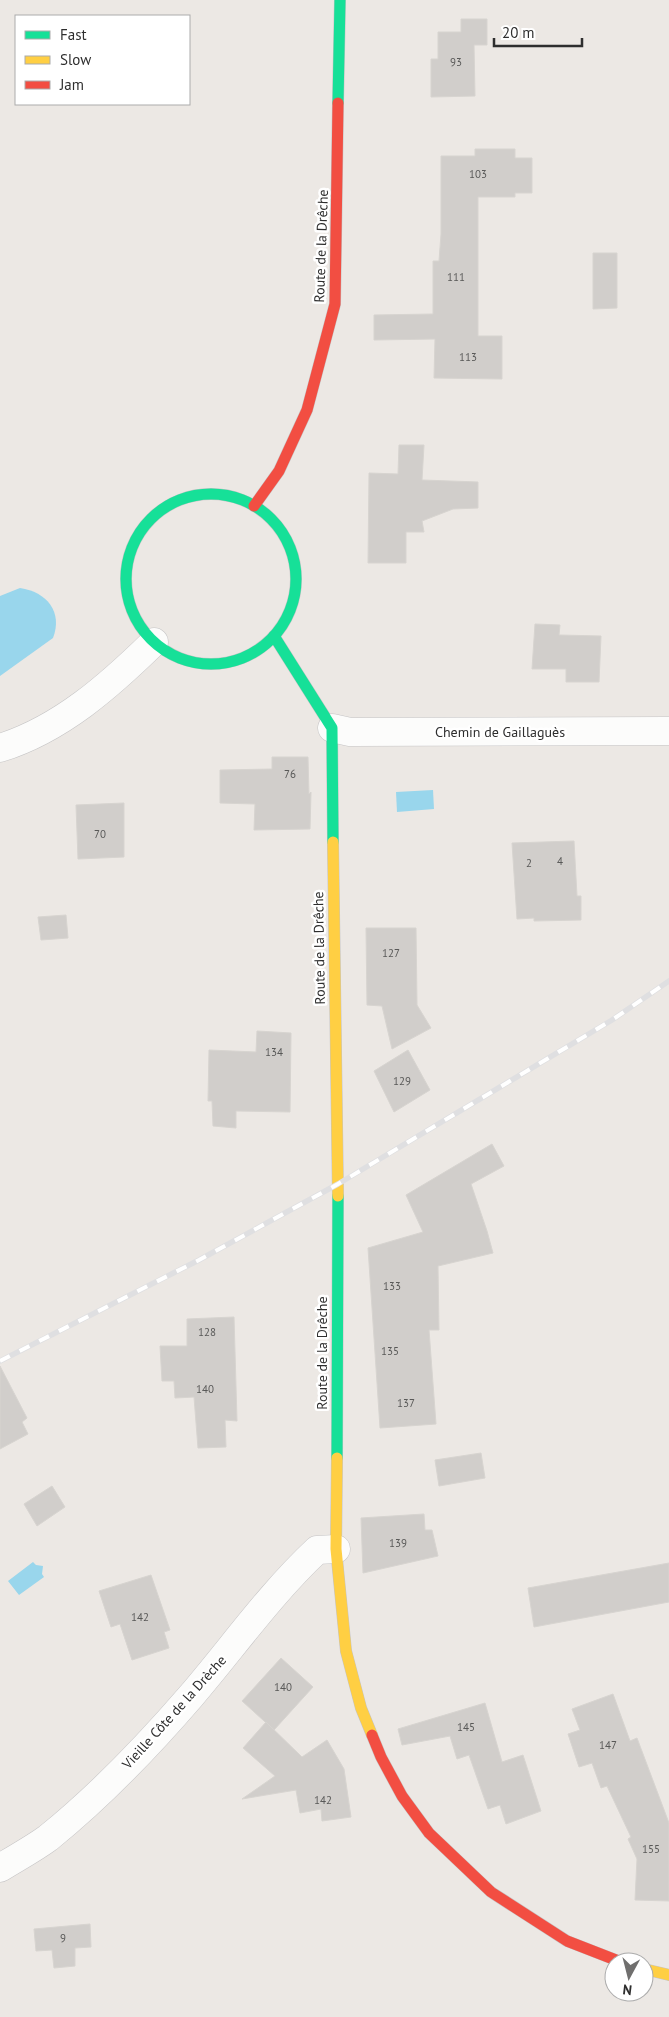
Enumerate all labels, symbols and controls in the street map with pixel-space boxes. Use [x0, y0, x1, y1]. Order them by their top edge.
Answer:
legend [15, 15, 190, 105]
scale bar [494, 15, 582, 47]
text: 20 m [502, 23, 535, 42]
text: Fast [60, 25, 87, 44]
text: Slow [60, 50, 91, 69]
house number: 93 [450, 55, 462, 69]
text: Jam [59, 75, 84, 94]
house number: 103 [469, 167, 487, 181]
street label: Route de la Drêche [310, 189, 332, 303]
house number: 111 [447, 270, 465, 284]
house number: 113 [459, 350, 477, 364]
street label: Chemin de Gaillaguès [435, 723, 565, 741]
house number: 76 [284, 767, 296, 781]
house number: 70 [94, 827, 106, 841]
house number: 4 [557, 854, 563, 868]
house number: 2 [526, 856, 532, 870]
street label: Route de la Drêche [309, 891, 329, 1005]
house number: 127 [382, 946, 400, 960]
house number: 134 [265, 1045, 283, 1059]
house number: 129 [393, 1074, 411, 1088]
house number: 133 [383, 1279, 401, 1293]
street label: Route de la Drêche [313, 1296, 331, 1410]
house number: 128 [198, 1325, 216, 1339]
house number: 135 [381, 1344, 399, 1358]
house number: 140 [196, 1382, 214, 1396]
house number: 137 [397, 1396, 415, 1410]
house number: 139 [389, 1536, 407, 1550]
house number: 142 [131, 1610, 149, 1624]
street label: Vieille Côte de la Drèche [117, 1651, 230, 1773]
house number: 140 [274, 1680, 292, 1694]
house number: 145 [457, 1720, 475, 1734]
house number: 147 [599, 1738, 617, 1752]
house number: 142 [314, 1793, 332, 1807]
house number: 155 [642, 1842, 660, 1856]
house number: 9 [60, 1931, 66, 1945]
north arrow [604, 1952, 654, 2002]
text: N [622, 1980, 633, 1999]

